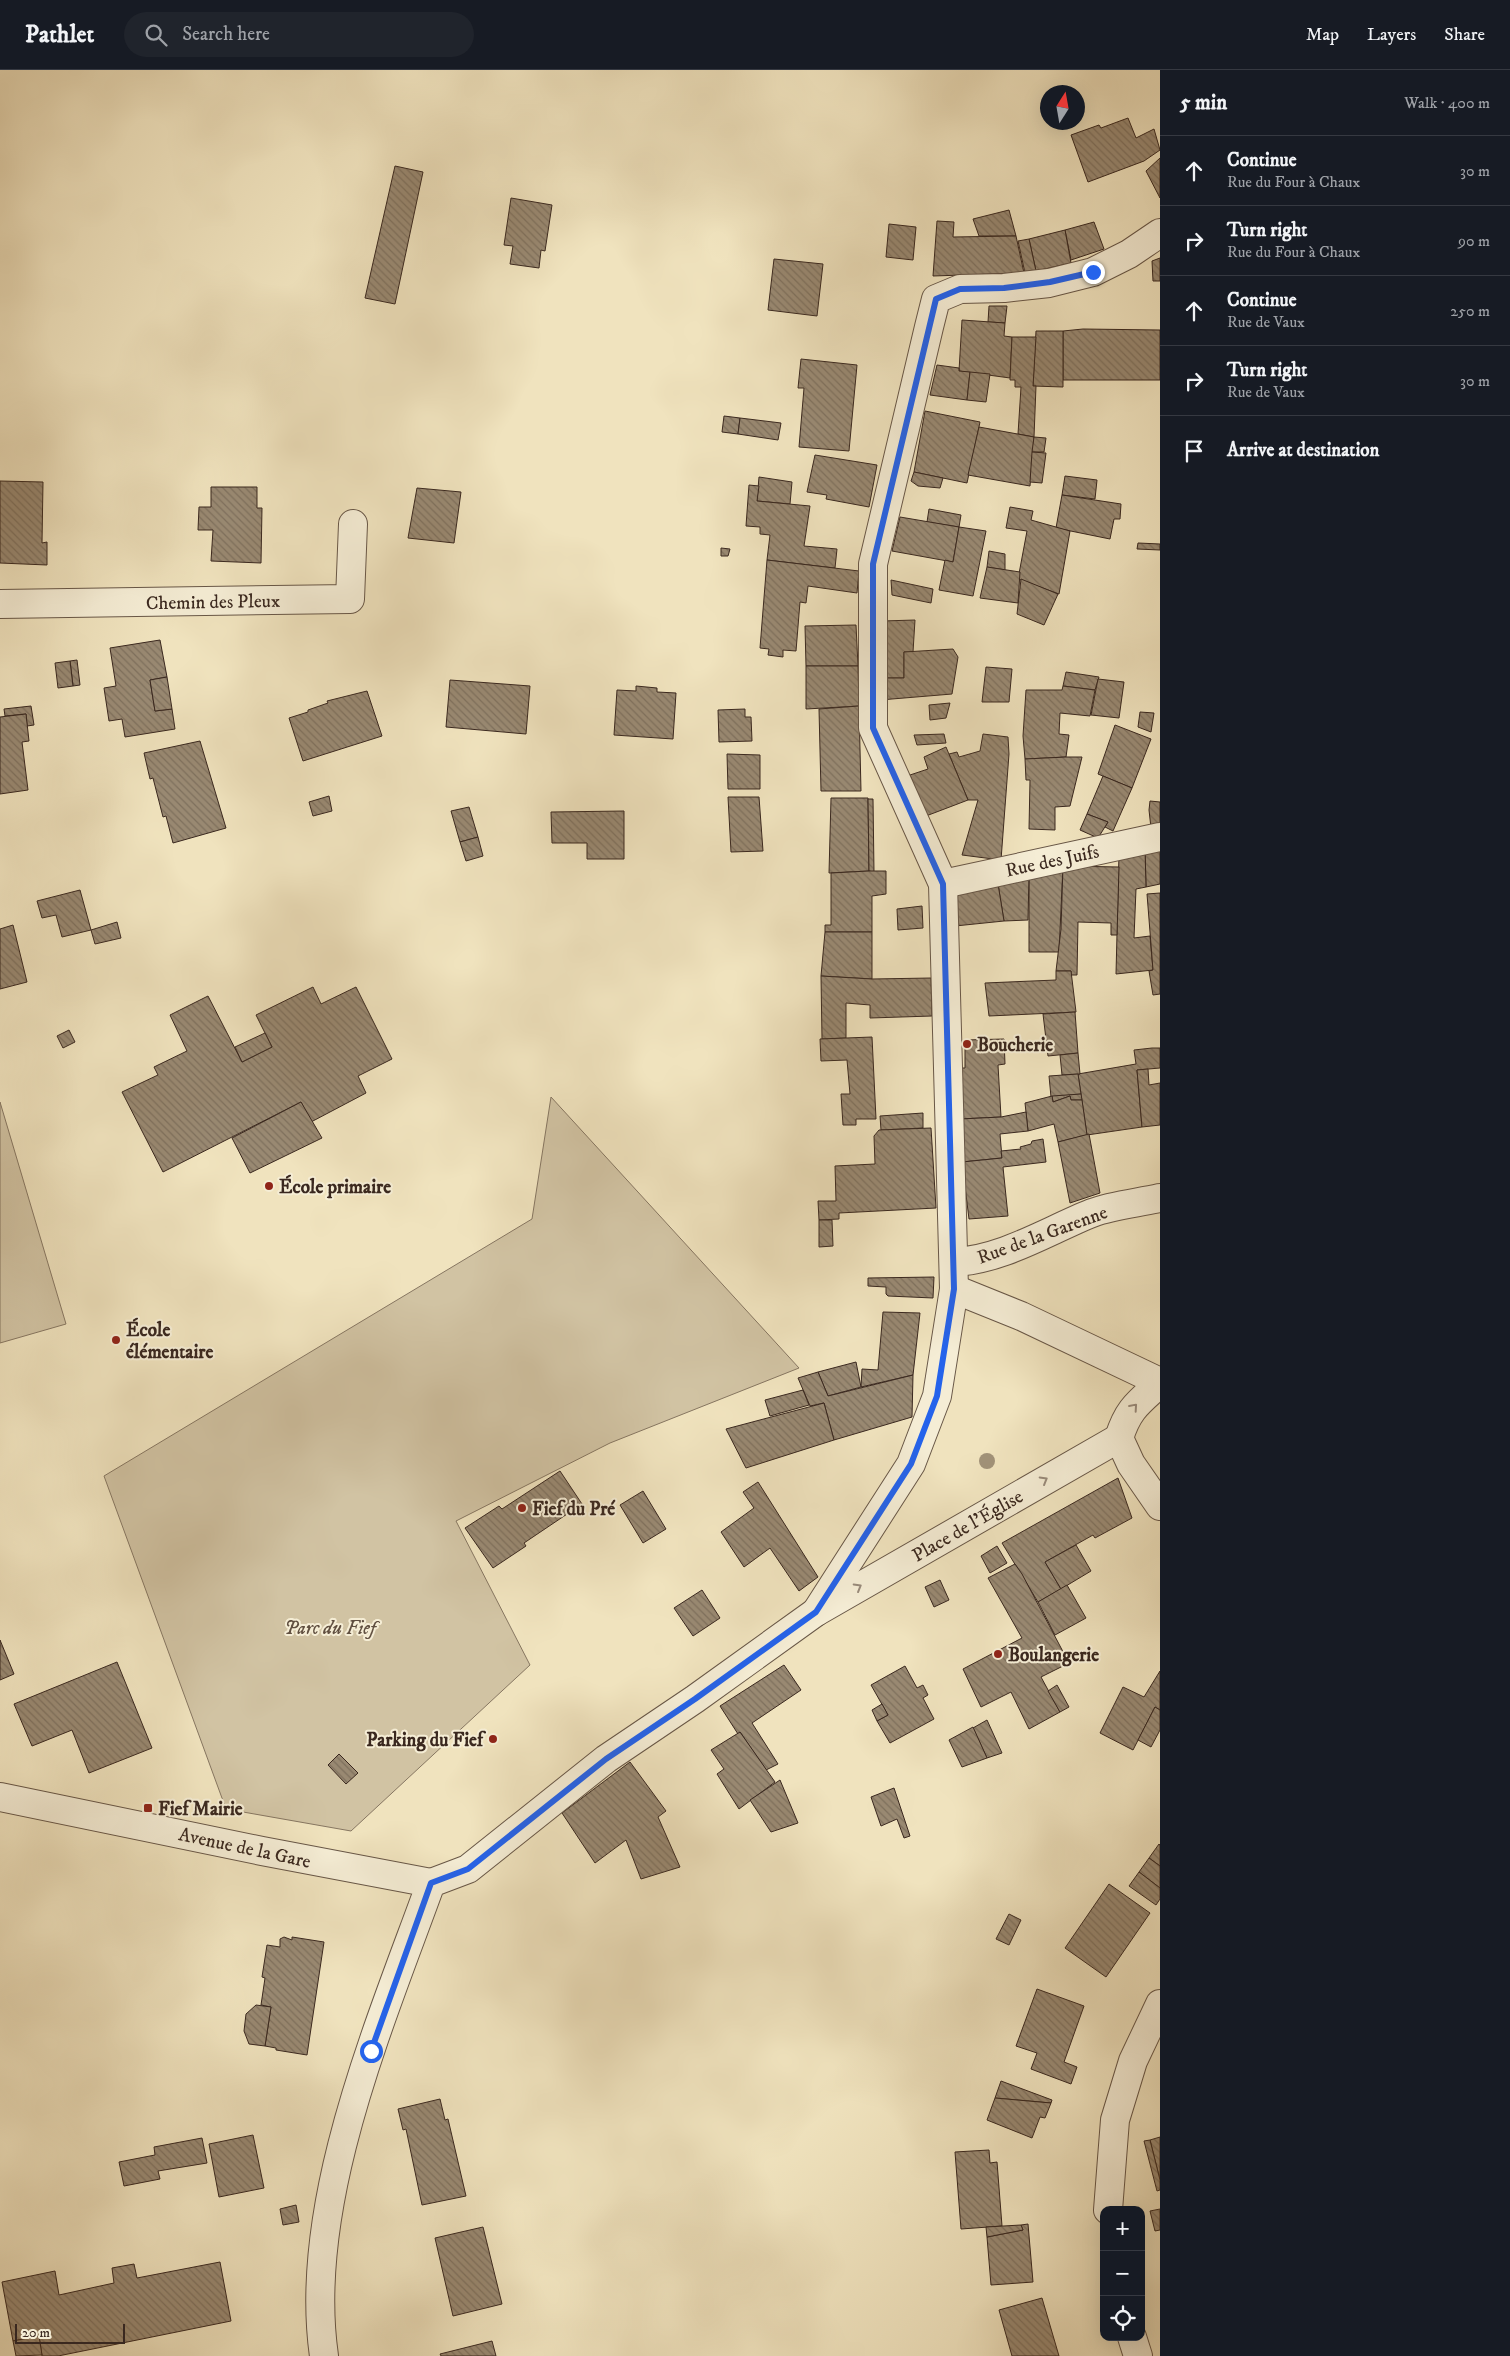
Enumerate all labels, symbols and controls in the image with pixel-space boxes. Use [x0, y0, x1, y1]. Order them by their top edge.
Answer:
search box [124, 12, 474, 57]
text: Pathlet [25, 20, 94, 50]
icon: search [142, 21, 170, 49]
text: Search here [182, 23, 270, 46]
text: Map [1306, 24, 1339, 46]
text: Layers [1367, 24, 1416, 46]
text: Share [1444, 24, 1485, 46]
north arrow [1040, 85, 1085, 130]
text: 5 min [1180, 90, 1227, 116]
text: Walk · 400 m [1404, 93, 1490, 113]
text: Continue [1227, 149, 1297, 172]
icon: ahead [1180, 157, 1208, 185]
text: 30 m [1460, 161, 1490, 181]
text: Rue du Four à Chaux [1227, 172, 1360, 192]
text: Turn right [1227, 219, 1307, 242]
icon: right [1180, 227, 1208, 255]
text: 90 m [1458, 231, 1490, 251]
text: Rue du Four à Chaux [1227, 242, 1360, 262]
route end [1082, 261, 1105, 284]
text: Continue [1227, 289, 1297, 312]
icon: ahead [1180, 297, 1208, 325]
text: 250 m [1450, 301, 1490, 321]
text: Rue de Vaux [1227, 312, 1305, 332]
text: Turn right [1227, 359, 1307, 382]
icon: right [1180, 367, 1208, 395]
text: 30 m [1460, 371, 1490, 391]
text: Rue de Vaux [1227, 382, 1305, 402]
icon: arrive [1180, 437, 1208, 465]
text: Arrive at destination [1227, 439, 1379, 462]
street label: Chemin des Pleux [146, 590, 281, 615]
street label: Rue des Juifs [1003, 840, 1101, 883]
place label: Boucherie [977, 1034, 1053, 1057]
marker: Boucherie [961, 1038, 973, 1050]
place label: École primaire [279, 1174, 391, 1199]
marker: École primaire [263, 1180, 275, 1192]
street label: Rue de la Garenne [974, 1201, 1111, 1270]
place label: École élémentaire [126, 1317, 213, 1364]
marker: École élémentaire [110, 1334, 122, 1346]
one-way arrow [1129, 1404, 1138, 1413]
one-way arrow [1039, 1477, 1048, 1487]
street label: Place de l'Église [908, 1484, 1027, 1567]
place label: Fief du Pré [532, 1498, 616, 1521]
marker: Fief du Pré [516, 1502, 528, 1514]
one-way arrow [852, 1584, 861, 1594]
park label: Parc du Fief [284, 1617, 381, 1640]
place label: Boulangerie [1008, 1644, 1099, 1667]
marker: Boulangerie [992, 1648, 1004, 1660]
place label: Parking du Fief [366, 1729, 487, 1752]
marker: Parking du Fief [487, 1733, 499, 1745]
place label: Fief Mairie [158, 1798, 243, 1821]
marker: Fief Mairie [142, 1802, 154, 1814]
street label: Avenue de la Gare [177, 1823, 313, 1874]
route start [360, 2040, 383, 2063]
map controls [1100, 2206, 1145, 2341]
button: + [1100, 2206, 1145, 2251]
button: − [1100, 2251, 1145, 2296]
button: locate [1100, 2296, 1145, 2341]
scale bar [15, 2321, 125, 2344]
text: 20 m [22, 2324, 50, 2342]

